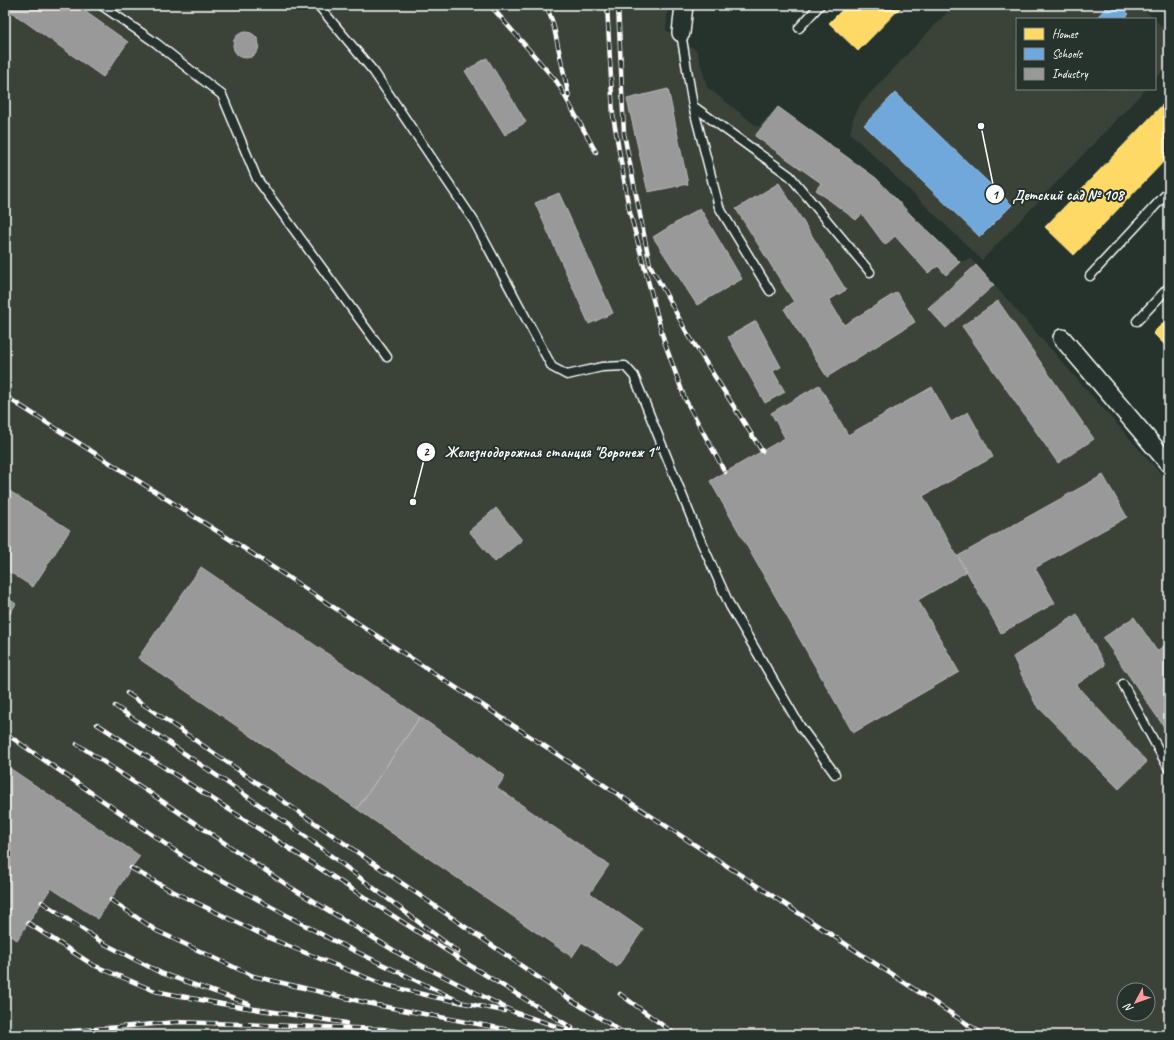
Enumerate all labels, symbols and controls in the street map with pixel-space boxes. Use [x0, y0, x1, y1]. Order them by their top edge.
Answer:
legend [1016, 18, 1156, 90]
text: Homes [1052, 26, 1079, 42]
text: Schools [1052, 46, 1084, 62]
text: Industry [1052, 66, 1089, 82]
callout: Детский сад № 108 [985, 181, 1132, 208]
text: Детский сад № 108 [1012, 186, 1126, 205]
text: 1 [992, 187, 999, 203]
callout: Железнодорожная станция "Воронеж 1" [416, 439, 666, 466]
text: Железнодорожная станция "Воронеж 1" [445, 443, 660, 462]
text: 2 [423, 444, 430, 460]
north arrow [1116, 982, 1156, 1022]
text: N [1120, 1000, 1136, 1016]

